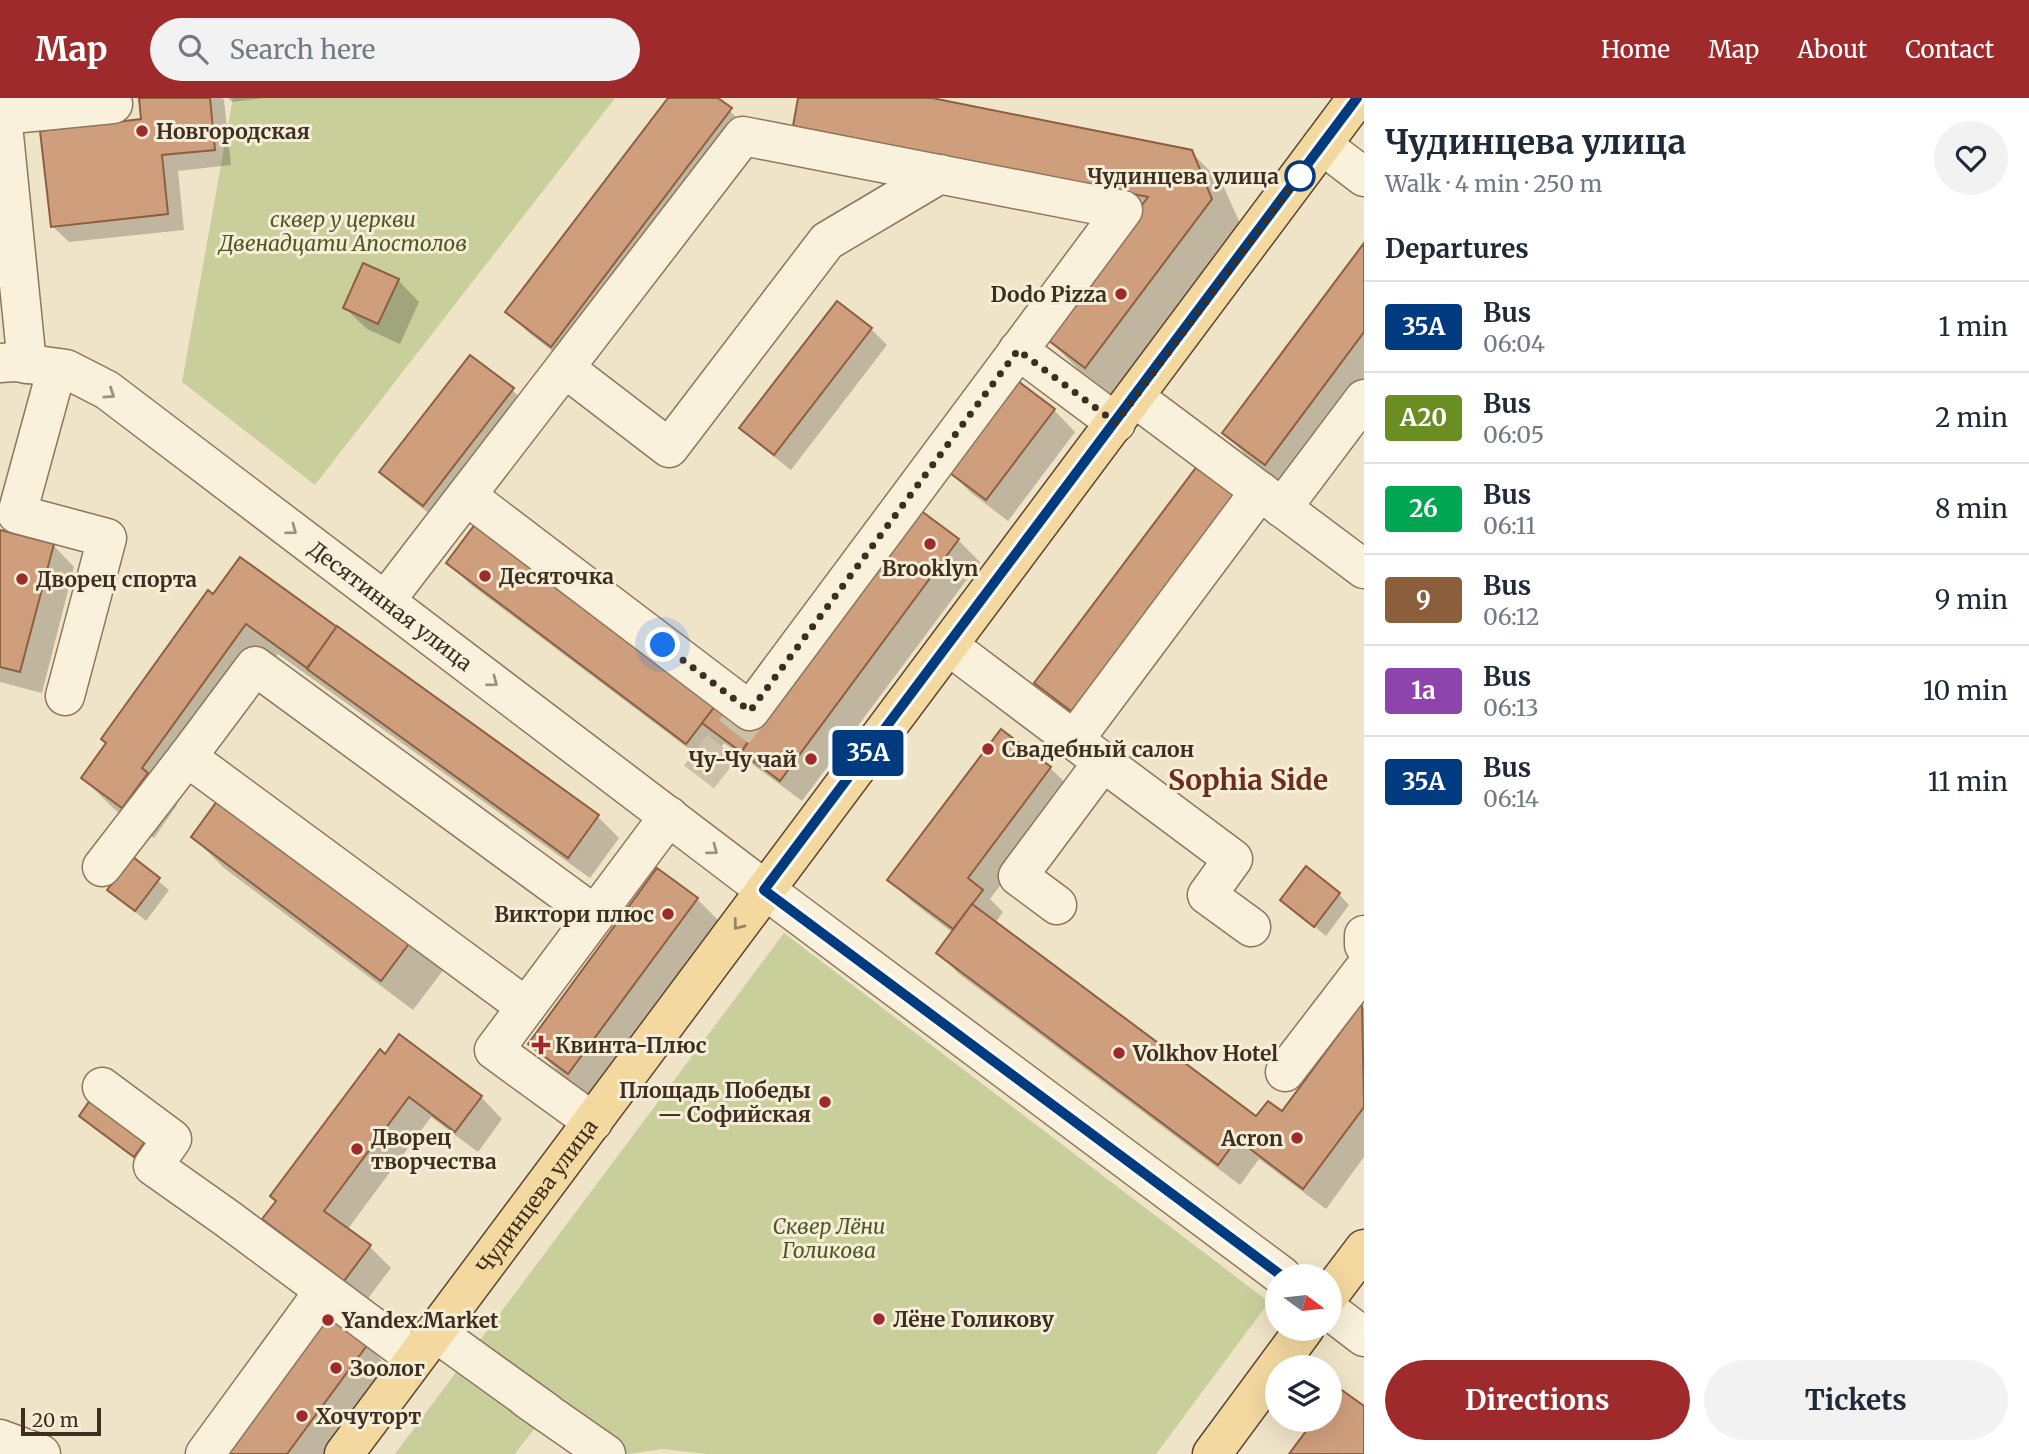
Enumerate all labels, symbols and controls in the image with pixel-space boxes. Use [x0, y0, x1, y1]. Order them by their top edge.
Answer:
search box [150, 18, 640, 81]
text: Map [35, 29, 108, 70]
icon: search [174, 30, 212, 68]
text: Search here [230, 33, 375, 66]
text: Home [1601, 34, 1670, 65]
text: Map [1708, 34, 1759, 65]
text: About [1797, 34, 1867, 65]
text: Contact [1905, 34, 1994, 65]
place label: Новгородская [156, 118, 310, 145]
button: heart [1934, 121, 2008, 195]
text: Чудинцева улица [1385, 122, 1686, 163]
marker: Новгородская [134, 123, 150, 139]
marker: Чудинцева улица [1285, 161, 1315, 191]
place label: Чудинцева улица [1087, 163, 1279, 190]
text: Walk · 4 min · 250 m [1385, 169, 1602, 198]
park label: сквер у церкви Двенадцати Апостолов [217, 206, 467, 257]
text: Departures [1385, 232, 1529, 265]
place label: Dodo Pizza [991, 281, 1107, 308]
marker: Dodo Pizza [1113, 286, 1129, 302]
text: Bus [1483, 296, 1531, 329]
text: 1 min [1939, 310, 2008, 343]
text: 35А [1402, 311, 1445, 342]
text: 06:04 [1483, 329, 1545, 358]
one-way arrow [102, 385, 115, 398]
text: Bus [1483, 387, 1531, 420]
text: 2 min [1935, 401, 2008, 434]
text: А20 [1400, 402, 1447, 433]
text: 06:05 [1483, 420, 1544, 449]
text: Bus [1483, 478, 1531, 511]
text: 8 min [1935, 492, 2008, 525]
text: 26 [1409, 493, 1438, 524]
text: 06:11 [1483, 511, 1536, 540]
one-way arrow [284, 522, 297, 535]
street label: Десятинная улица [304, 535, 478, 676]
marker: Brooklyn [922, 536, 938, 552]
place label: Brooklyn [882, 555, 978, 582]
place label: Десяточка [499, 563, 614, 590]
place label: Дворец спорта [36, 566, 197, 593]
marker: Десяточка [477, 568, 493, 584]
text: Bus [1483, 569, 1531, 602]
marker: Дворец спорта [14, 571, 30, 587]
text: 9 min [1935, 583, 2008, 616]
text: 9 [1416, 584, 1431, 615]
text: 06:12 [1483, 602, 1540, 631]
your location [645, 627, 680, 662]
text: Bus [1483, 660, 1531, 693]
one-way arrow [485, 674, 498, 687]
text: 10 min [1923, 674, 2008, 707]
text: 1a [1411, 675, 1436, 706]
text: 06:13 [1483, 693, 1539, 722]
line badge: 35А [828, 730, 908, 776]
place label: Свадебный салон [1002, 736, 1194, 763]
text: 35А [846, 737, 890, 768]
marker: Свадебный салон [980, 741, 996, 757]
place label: Чу-Чу чай [689, 746, 797, 773]
marker: Чу-Чу чай [803, 751, 819, 767]
text: Bus [1483, 751, 1531, 784]
district label: Sophia Side [1168, 762, 1328, 798]
text: 11 min [1928, 765, 2008, 798]
text: 35А [1402, 766, 1445, 797]
text: 06:14 [1483, 784, 1539, 813]
one-way arrow [705, 841, 718, 854]
place label: Виктори плюс [494, 901, 654, 928]
marker: Виктори плюс [660, 906, 676, 922]
one-way arrow [733, 918, 746, 930]
place label: Квинта-Плюс [555, 1032, 707, 1059]
marker: Квинта-Плюс [533, 1037, 549, 1053]
place label: Volkhov Hotel [1132, 1040, 1278, 1067]
marker: Volkhov Hotel [1111, 1045, 1127, 1061]
place label: Площадь Победы — Софийская [619, 1077, 811, 1128]
marker: Площадь Победы — Софийская [817, 1094, 833, 1110]
street label: Чудинцева улица [470, 1113, 603, 1279]
place label: Дворец творчества [371, 1124, 497, 1175]
place label: Acron [1220, 1125, 1283, 1152]
marker: Acron [1289, 1130, 1305, 1146]
marker: Дворец творчества [349, 1141, 365, 1157]
park label: Сквер Лёни Голикова [773, 1213, 885, 1264]
north arrow [1265, 1264, 1342, 1340]
map controls [1265, 1264, 1342, 1432]
place label: Лёне Голикову [893, 1306, 1055, 1333]
place label: Yandex.Market [341, 1307, 499, 1334]
marker: Лёне Голикову [871, 1311, 887, 1327]
marker: Yandex.Market [320, 1312, 336, 1328]
place label: Зоолог [350, 1355, 425, 1382]
button: layers [1265, 1355, 1342, 1432]
marker: Зоолог [328, 1360, 344, 1376]
button: Directions [1385, 1360, 1690, 1440]
button: Tickets [1704, 1360, 2008, 1440]
place label: Хочуторт [316, 1403, 421, 1430]
scale bar [21, 1405, 102, 1437]
text: 20 m [32, 1408, 79, 1432]
marker: Хочуторт [294, 1408, 310, 1424]

